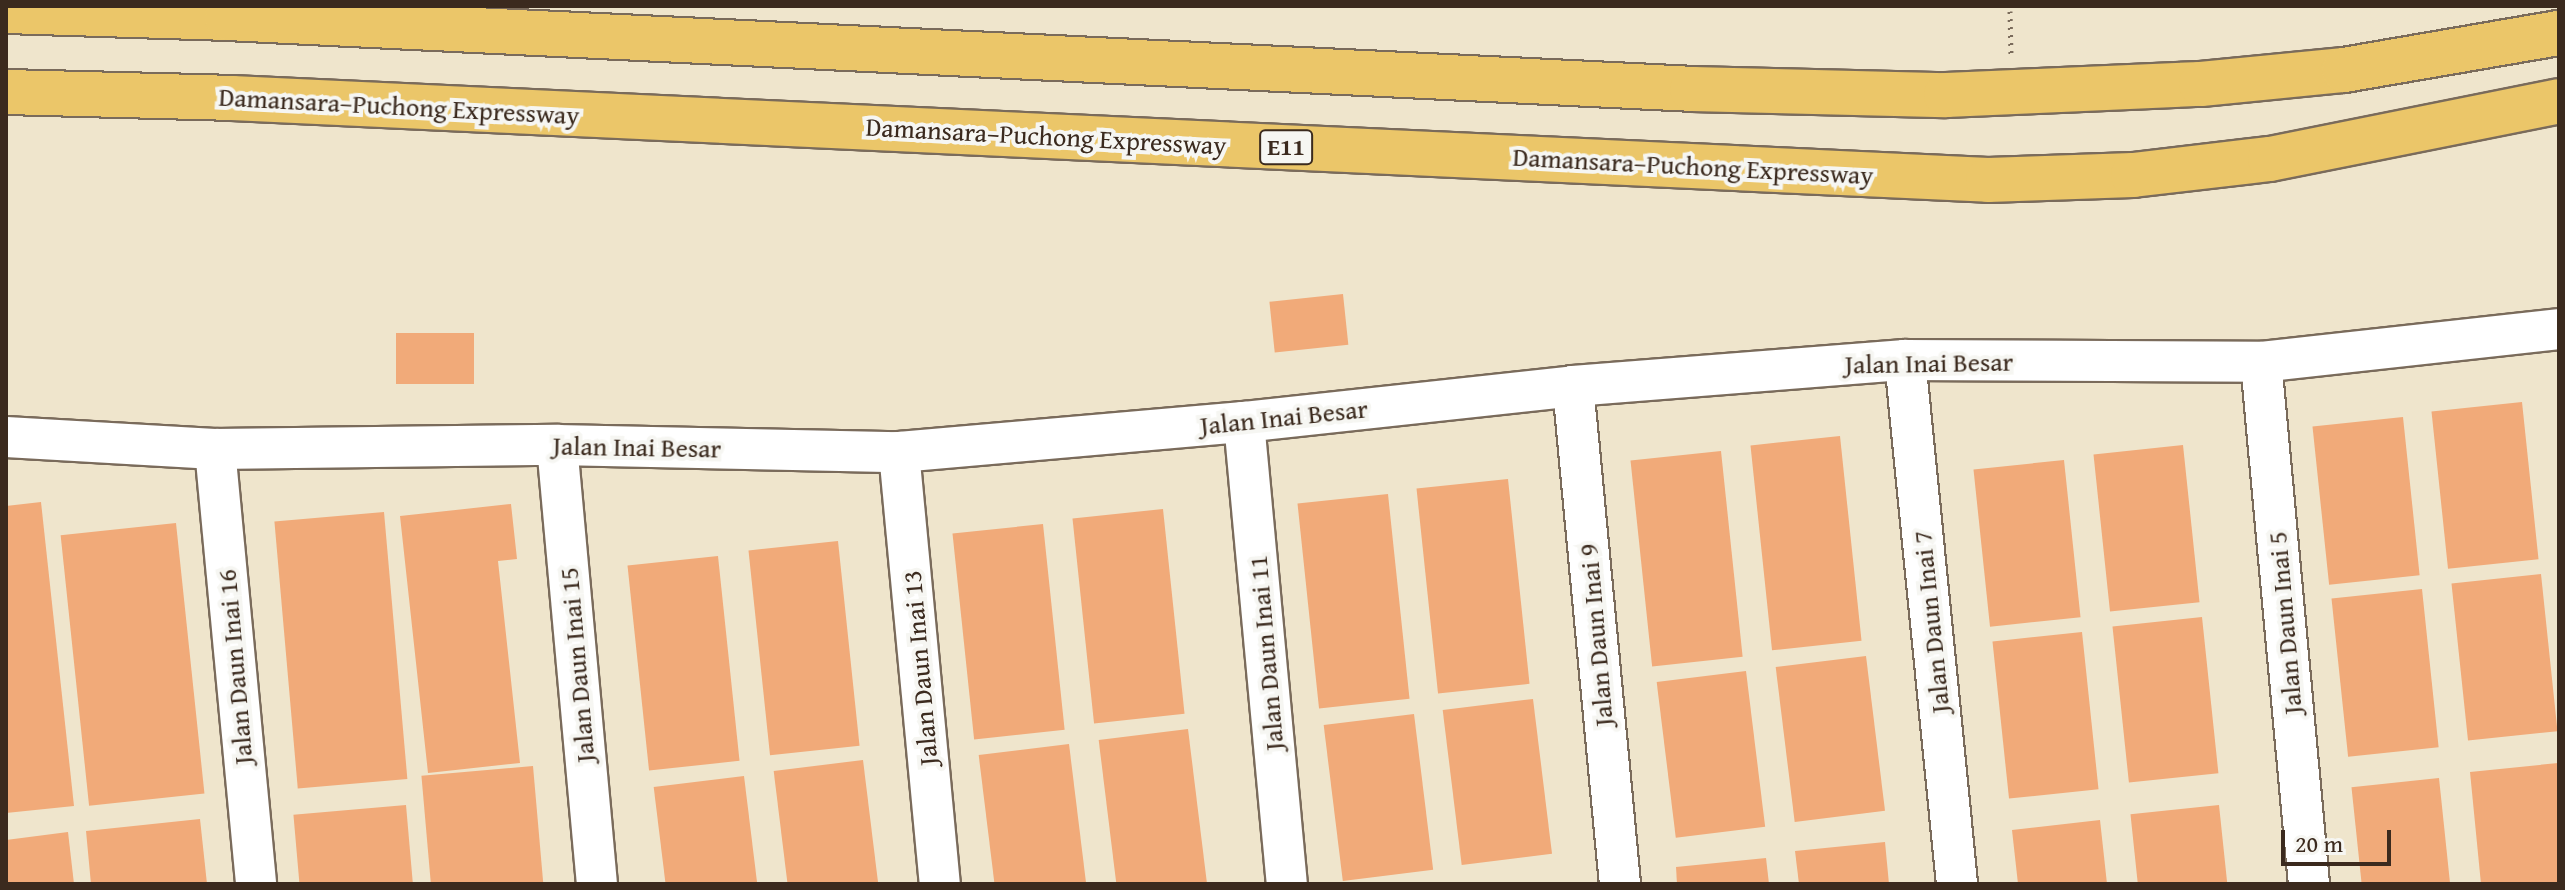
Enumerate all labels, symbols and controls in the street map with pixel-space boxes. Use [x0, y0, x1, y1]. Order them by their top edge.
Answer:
street label: Damansara–Puchong Expressway [218, 81, 580, 131]
street label: Damansara–Puchong Expressway [865, 111, 1227, 161]
road number: E11 [1258, 127, 1314, 167]
street label: Damansara–Puchong Expressway [1512, 141, 1874, 191]
street label: Jalan Inai Besar [1844, 346, 2014, 380]
street label: Jalan Inai Besar [1199, 393, 1369, 441]
street label: Jalan Inai Besar [552, 430, 722, 464]
street label: Jalan Daun Inai 7 [1906, 529, 1956, 715]
street label: Jalan Daun Inai 5 [2261, 530, 2309, 716]
street label: Jalan Daun Inai 9 [1572, 542, 1620, 728]
street label: Jalan Daun Inai 11 [1242, 554, 1290, 752]
street label: Jalan Daun Inai 15 [553, 566, 601, 764]
street label: Jalan Daun Inai 16 [211, 568, 259, 766]
street label: Jalan Daun Inai 13 [896, 569, 944, 767]
scale bar [2285, 814, 2395, 864]
text: 20 m [2295, 826, 2343, 861]

